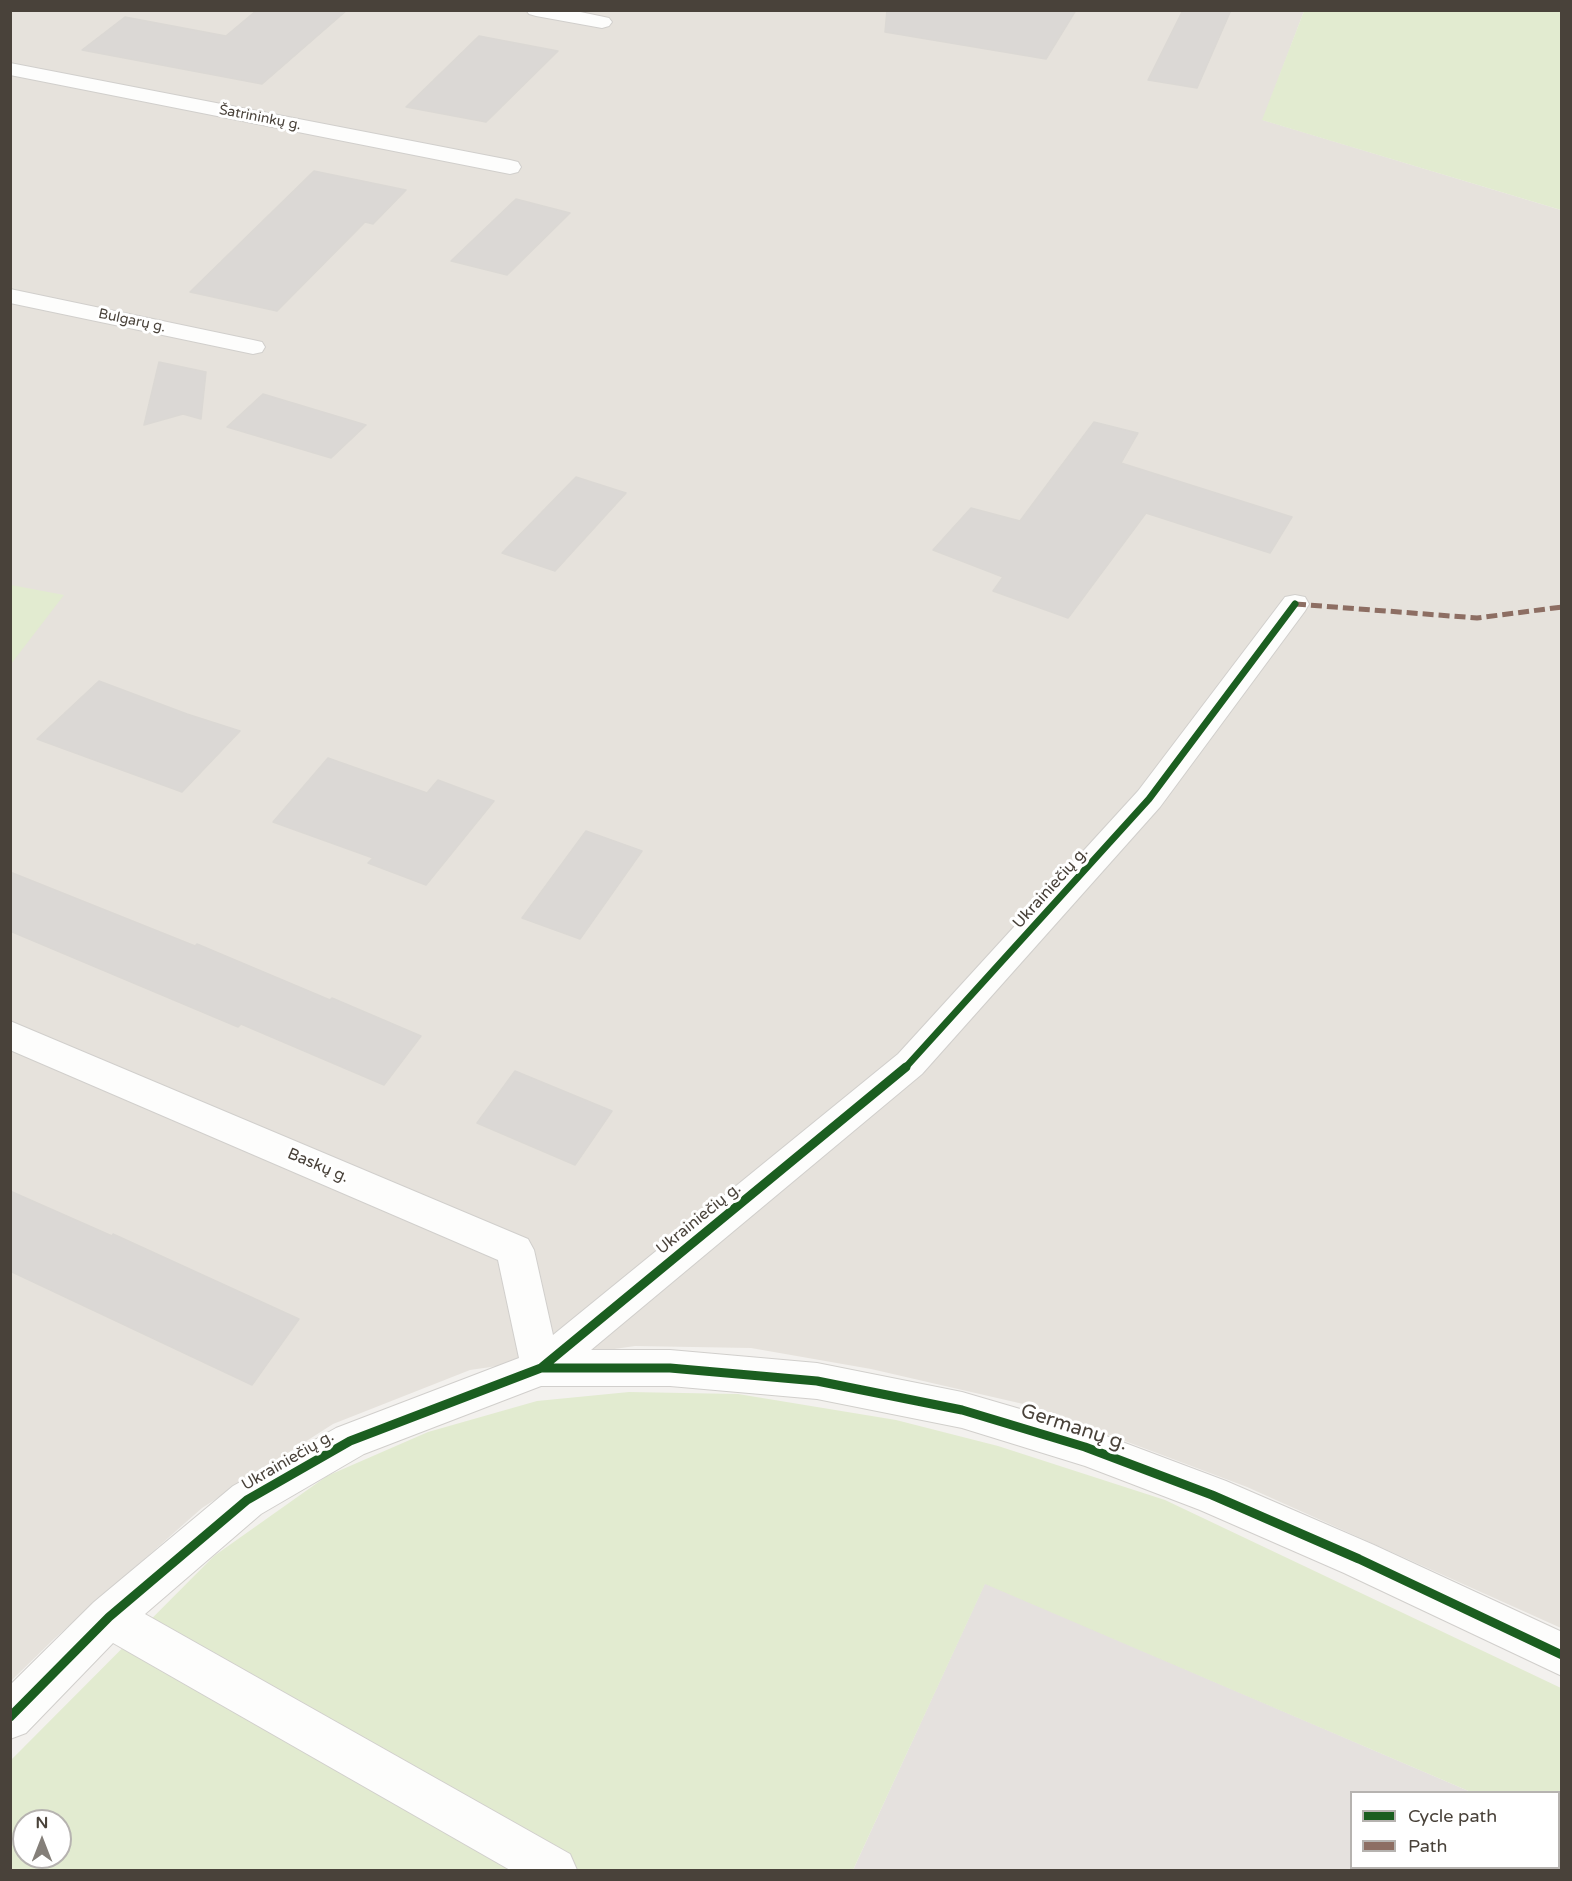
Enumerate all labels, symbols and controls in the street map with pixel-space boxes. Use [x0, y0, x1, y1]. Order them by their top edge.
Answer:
street label: Šatrininkų g. [217, 102, 303, 134]
street label: Bulgarų g. [97, 306, 167, 336]
street label: Ukrainiečių g. [1009, 843, 1093, 933]
street label: Baskų g. [284, 1145, 352, 1187]
street label: Ukrainiečių g. [653, 1179, 745, 1259]
street label: Germanų g. [1017, 1399, 1131, 1457]
street label: Ukrainiečių g. [239, 1427, 337, 1495]
legend [1350, 1791, 1560, 1869]
text: Cycle path [1408, 1805, 1497, 1827]
north arrow [12, 1809, 72, 1869]
text: N [36, 1813, 48, 1833]
text: Path [1408, 1835, 1447, 1857]

